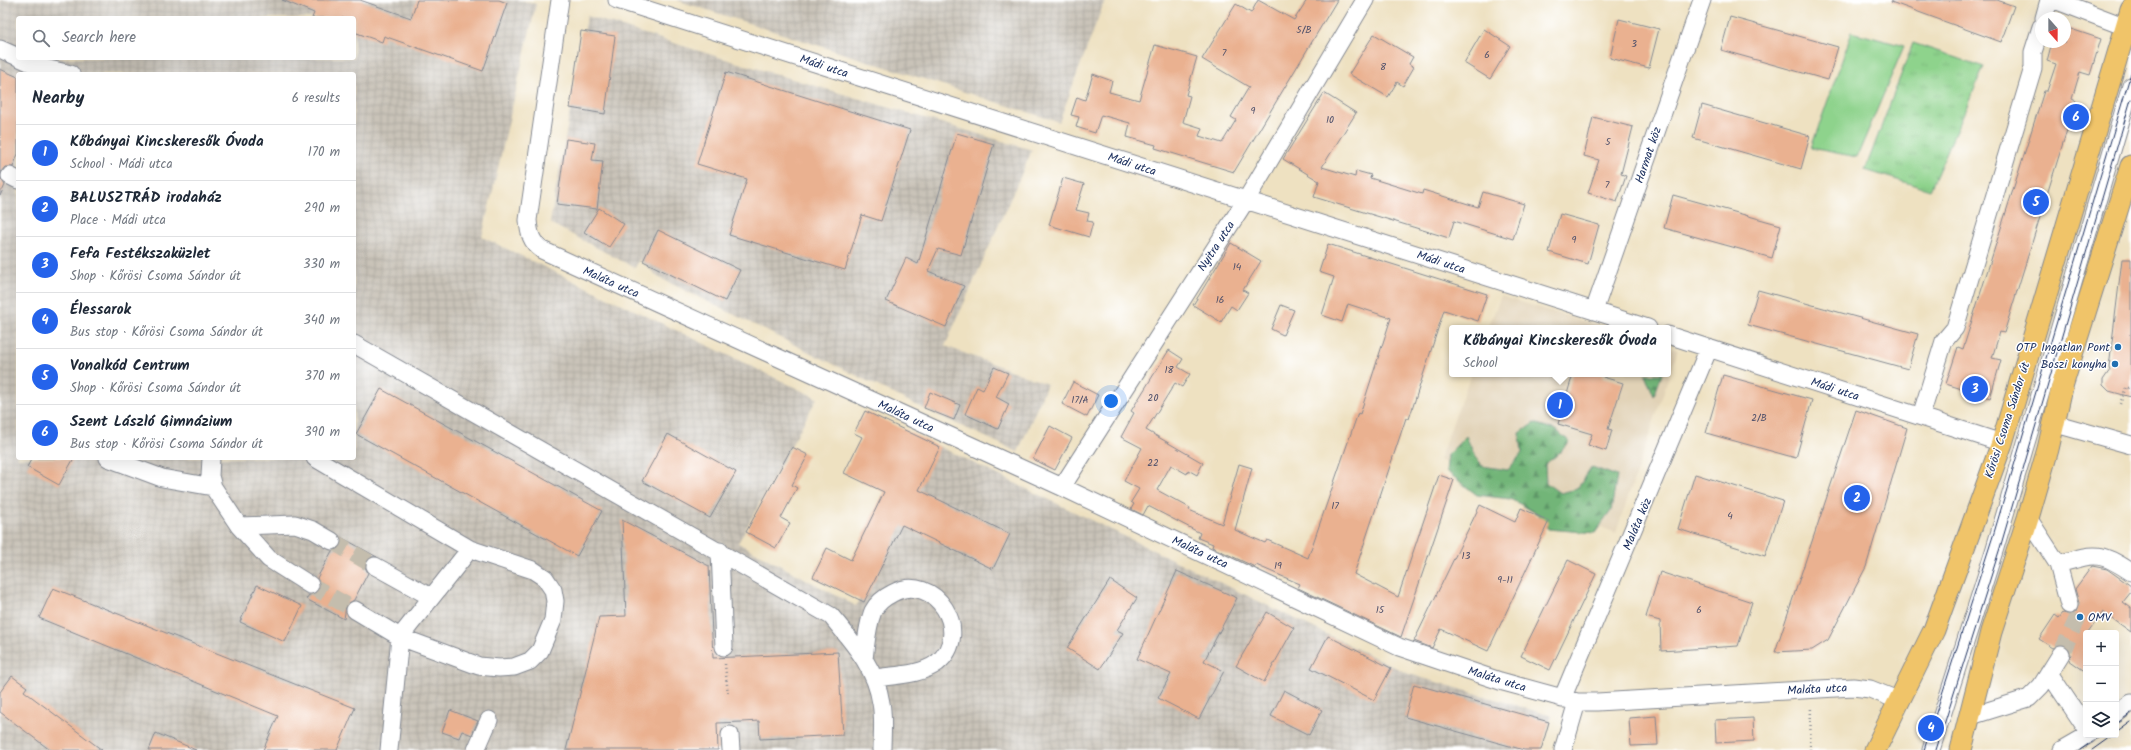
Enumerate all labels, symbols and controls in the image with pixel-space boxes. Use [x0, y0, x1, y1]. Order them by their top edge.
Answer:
north arrow [2035, 12, 2071, 48]
search box [16, 16, 356, 60]
house number: 5/B [1296, 22, 1312, 38]
text: Search here [62, 26, 136, 50]
icon: search [30, 27, 52, 49]
house number: 3 [1631, 36, 1637, 52]
house number: 7 [1222, 45, 1227, 61]
house number: 6 [1484, 47, 1490, 63]
street label: Mádi utca [797, 50, 851, 83]
house number: 8 [1380, 59, 1387, 75]
text: Nearby [32, 85, 84, 112]
text: 6 results [292, 88, 340, 109]
pin: 6 [2063, 102, 2089, 132]
house number: 9 [1251, 103, 1256, 119]
house number: 10 [1326, 112, 1334, 128]
street label: Harmat köz [1630, 124, 1667, 186]
text: Kőbányai Kincskeresők Óvoda [70, 130, 264, 154]
house number: 5 [1605, 134, 1611, 150]
text: 1 [43, 142, 47, 163]
text: 170 m [308, 142, 340, 163]
street label: Mádi utca [1105, 148, 1159, 181]
text: School · Mádi utca [70, 154, 172, 175]
house number: 7 [1605, 177, 1610, 193]
text: BALUSZTRÁD irodaház [70, 186, 222, 210]
pin: 5 [2023, 187, 2049, 217]
text: 2 [41, 198, 49, 219]
text: 290 m [304, 198, 340, 219]
text: Place · Mádi utca [70, 210, 166, 231]
street label: Nyitra utca [1193, 217, 1240, 275]
house number: 9 [1572, 232, 1577, 248]
text: Fefa Festékszaküzlet [70, 242, 211, 266]
street label: Mádi utca [1414, 246, 1468, 279]
text: 3 [41, 254, 49, 275]
text: 330 m [303, 254, 340, 275]
house number: 14 [1233, 259, 1242, 275]
street label: Maláta utca [579, 262, 642, 304]
text: Shop · Kőrösi Csoma Sándor út [70, 266, 241, 287]
house number: 16 [1216, 292, 1224, 308]
text: Élessarok [70, 298, 131, 322]
text: 4 [41, 310, 49, 331]
text: 340 m [303, 310, 340, 331]
text: Bus stop · Kőrösi Csoma Sándor út [70, 322, 263, 343]
popup [1449, 325, 1671, 377]
text: Kőbányai Kincskeresők Óvoda [1463, 329, 1657, 353]
place label: OTP Ingatlan Pont [2016, 338, 2110, 357]
marker: OTP Ingatlan Pont [2113, 342, 2123, 352]
text: School [1463, 353, 1498, 374]
text: Vonalkód Centrum [70, 354, 189, 378]
place label: Boszi konyha [2041, 355, 2107, 374]
street label: Kőrösi Csoma Sándor út [1980, 359, 2035, 481]
marker: Boszi konyha [2110, 359, 2120, 369]
house number: 18 [1164, 362, 1175, 378]
text: 5 [42, 366, 48, 387]
text: 370 m [305, 366, 340, 387]
street label: Mádi utca [1808, 373, 1862, 406]
pin: 3 [1962, 374, 1988, 404]
text: Shop · Kőrösi Csoma Sándor út [70, 378, 241, 399]
house number: 20 [1148, 390, 1158, 406]
pin: 1 [1547, 390, 1573, 420]
your location [1101, 391, 1121, 411]
house number: 17/A [1071, 392, 1089, 408]
street label: Maláta utca [875, 395, 937, 438]
text: Szent László Gimnázium [70, 410, 232, 434]
house number: 2/B [1751, 410, 1767, 426]
text: 6 [41, 422, 49, 443]
text: 390 m [304, 422, 340, 443]
text: Bus stop · Kőrösi Csoma Sándor út [70, 434, 263, 455]
house number: 22 [1147, 455, 1159, 471]
pin: 2 [1844, 483, 1870, 513]
street label: Maláta köz [1618, 495, 1657, 553]
house number: 17 [1331, 498, 1339, 514]
house number: 4 [1727, 508, 1733, 524]
street label: Maláta utca [1169, 531, 1231, 574]
house number: 13 [1462, 548, 1471, 564]
house number: 19 [1274, 558, 1282, 574]
house number: 9-11 [1497, 572, 1513, 588]
house number: 15 [1376, 602, 1385, 618]
house number: 6 [1696, 602, 1702, 618]
place label: OMV [2088, 608, 2113, 627]
marker: OMV [2075, 612, 2085, 622]
map controls [2083, 630, 2119, 738]
button: + [2083, 630, 2119, 666]
street label: Maláta utca [1465, 662, 1529, 697]
button: − [2083, 666, 2119, 702]
street label: Maláta utca [1786, 678, 1848, 701]
button: layers [2083, 702, 2119, 738]
pin: 4 [1918, 713, 1944, 743]

